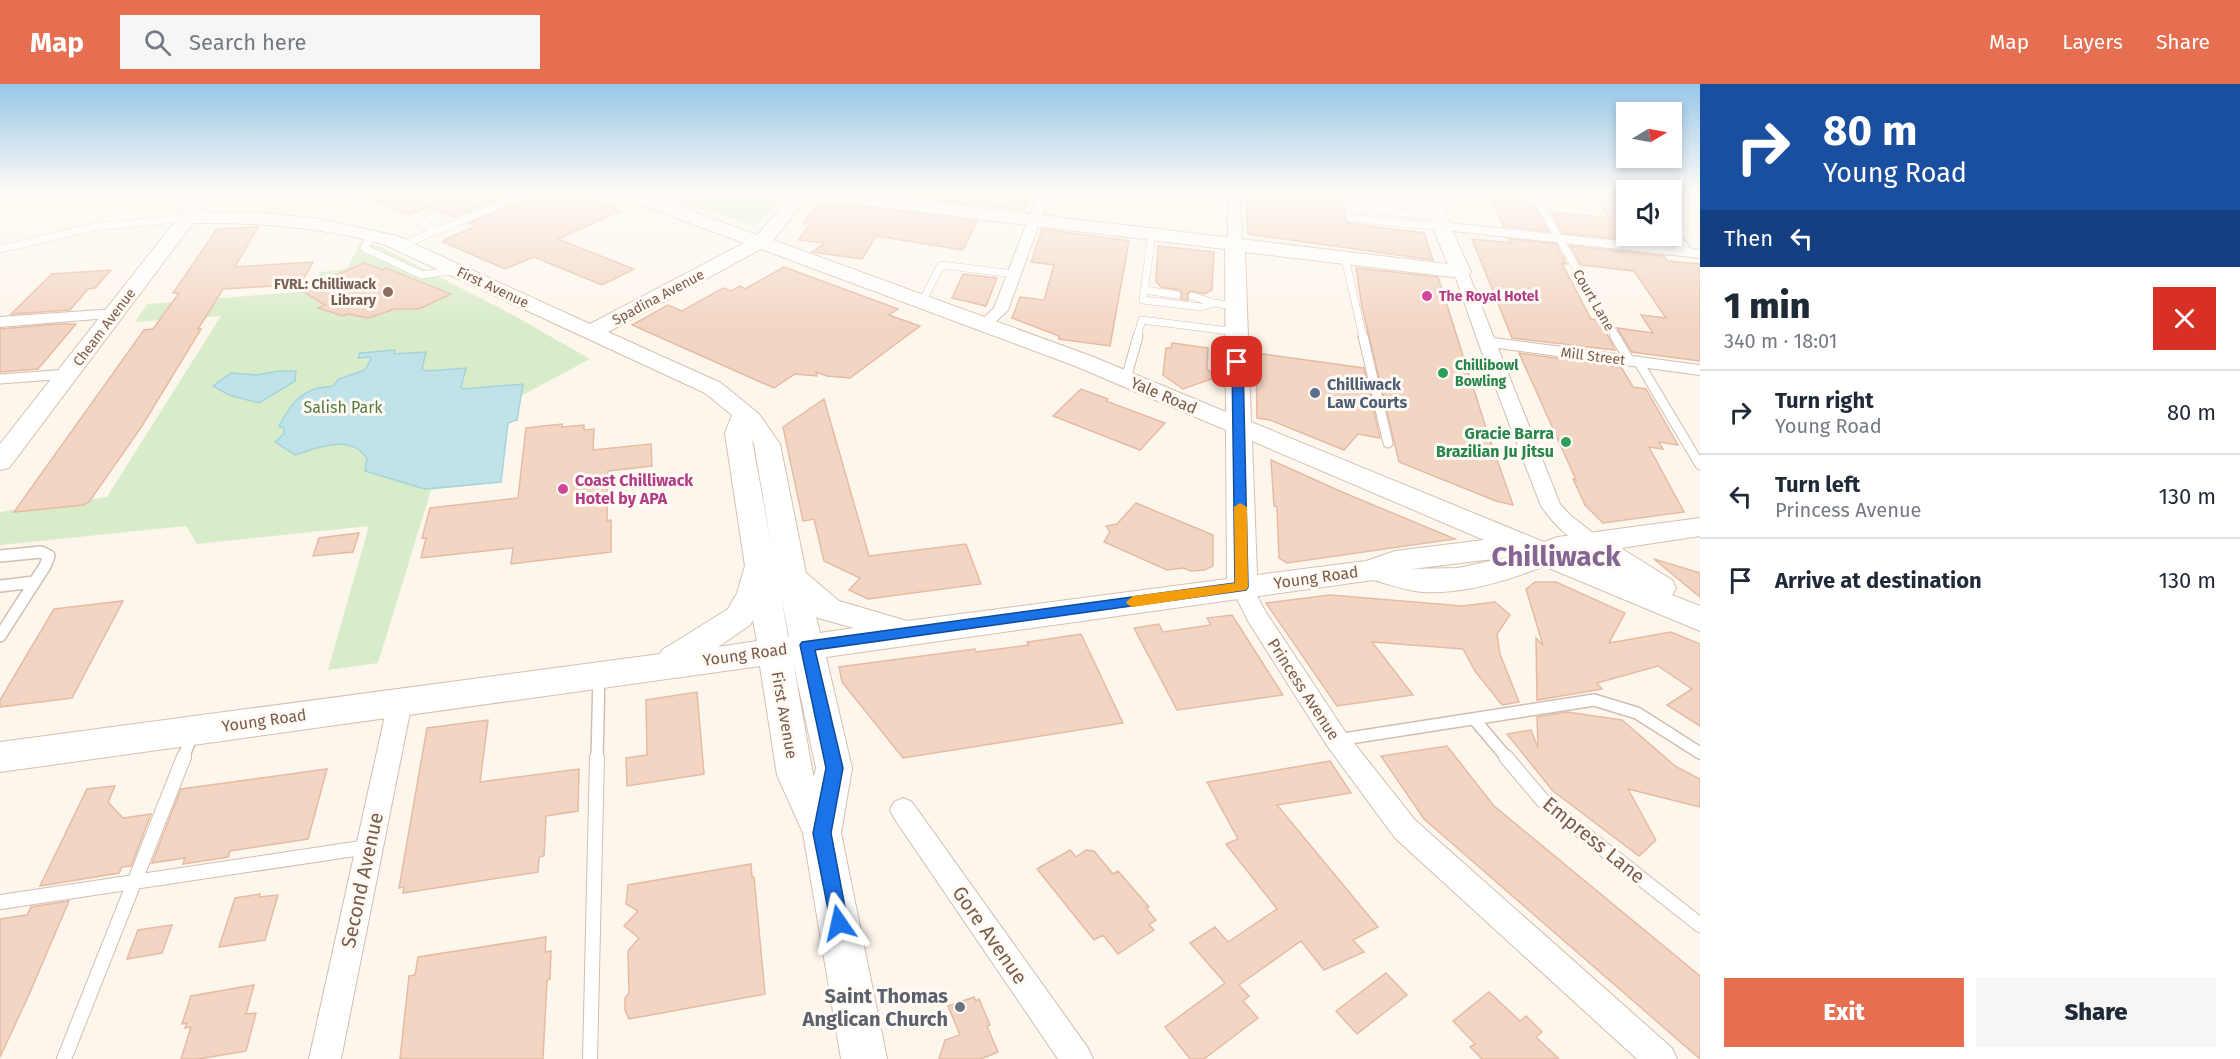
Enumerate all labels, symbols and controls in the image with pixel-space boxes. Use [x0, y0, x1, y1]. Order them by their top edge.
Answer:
search box [120, 15, 540, 69]
text: Map [30, 26, 84, 59]
icon: search [141, 26, 174, 59]
text: Search here [189, 29, 307, 56]
text: Map [1989, 29, 2029, 55]
text: Layers [2062, 29, 2123, 55]
text: Share [2156, 29, 2210, 55]
north arrow [1616, 102, 1682, 168]
map controls [1616, 102, 1682, 246]
text: 80 m [1823, 106, 1917, 156]
icon: right [1724, 108, 1802, 186]
text: Young Road [1823, 157, 1967, 189]
button: sound [1616, 180, 1682, 246]
icon: left [1785, 222, 1818, 255]
text: Then [1724, 225, 1773, 252]
street label: First Avenue [454, 263, 531, 311]
street label: Spadina Avenue [609, 266, 707, 329]
street label: Court Lane [1569, 266, 1618, 334]
place label: FVRL: Chilliwack Library [274, 276, 377, 309]
text: 1 min [1724, 284, 1810, 328]
street label: Cheam Avenue [70, 285, 139, 370]
marker: FVRL: Chilliwack Library [381, 285, 395, 299]
button: close [2153, 287, 2216, 350]
place label: The Royal Hotel [1439, 288, 1540, 305]
marker: The Royal Hotel [1420, 289, 1434, 303]
text: 340 m · 18:01 [1724, 329, 1837, 353]
pin [1211, 336, 1262, 387]
street label: Mill Street [1560, 344, 1627, 369]
icon: arrive [1220, 345, 1253, 378]
place label: Chillibowl Bowling [1455, 357, 1519, 390]
marker: Chillibowl Bowling [1436, 366, 1450, 380]
street label: Yale Road [1128, 373, 1200, 418]
place label: Chilliwack Law Courts [1327, 375, 1407, 412]
marker: Chilliwack Law Courts [1308, 386, 1322, 400]
text: Turn right [1775, 387, 1874, 414]
icon: right [1724, 396, 1757, 429]
park label: Salish Park [303, 398, 383, 417]
text: 80 m [2167, 399, 2216, 426]
text: Young Road [1775, 414, 1882, 438]
place label: Gracie Barra Brazilian Ju Jitsu [1436, 424, 1554, 461]
marker: Gracie Barra Brazilian Ju Jitsu [1559, 435, 1573, 449]
place label: Coast Chilliwack Hotel by APA [575, 471, 693, 508]
text: Turn left [1775, 471, 1860, 498]
icon: left [1724, 480, 1757, 513]
marker: Coast Chilliwack Hotel by APA [556, 482, 570, 496]
text: 130 m [2159, 483, 2216, 510]
text: Princess Avenue [1775, 498, 1922, 522]
district label: Chilliwack [1491, 540, 1621, 573]
street label: Young Road [1272, 562, 1360, 593]
icon: arrive [1724, 564, 1757, 597]
text: Arrive at destination [1775, 567, 1982, 594]
text: 130 m [2159, 567, 2216, 594]
street label: Princess Avenue [1264, 635, 1343, 744]
street label: Young Road [701, 639, 789, 670]
street label: First Avenue [767, 670, 802, 760]
street label: Young Road [220, 705, 308, 736]
street label: Empress Lane [1538, 791, 1650, 889]
street label: Second Avenue [336, 810, 388, 950]
street label: Gore Avenue [947, 881, 1033, 989]
position arrow [807, 891, 871, 955]
button: Exit [1724, 978, 1964, 1047]
button: Share [1976, 978, 2216, 1047]
place label: Saint Thomas Anglican Church [802, 984, 948, 1031]
marker: Saint Thomas Anglican Church [953, 1000, 967, 1014]

